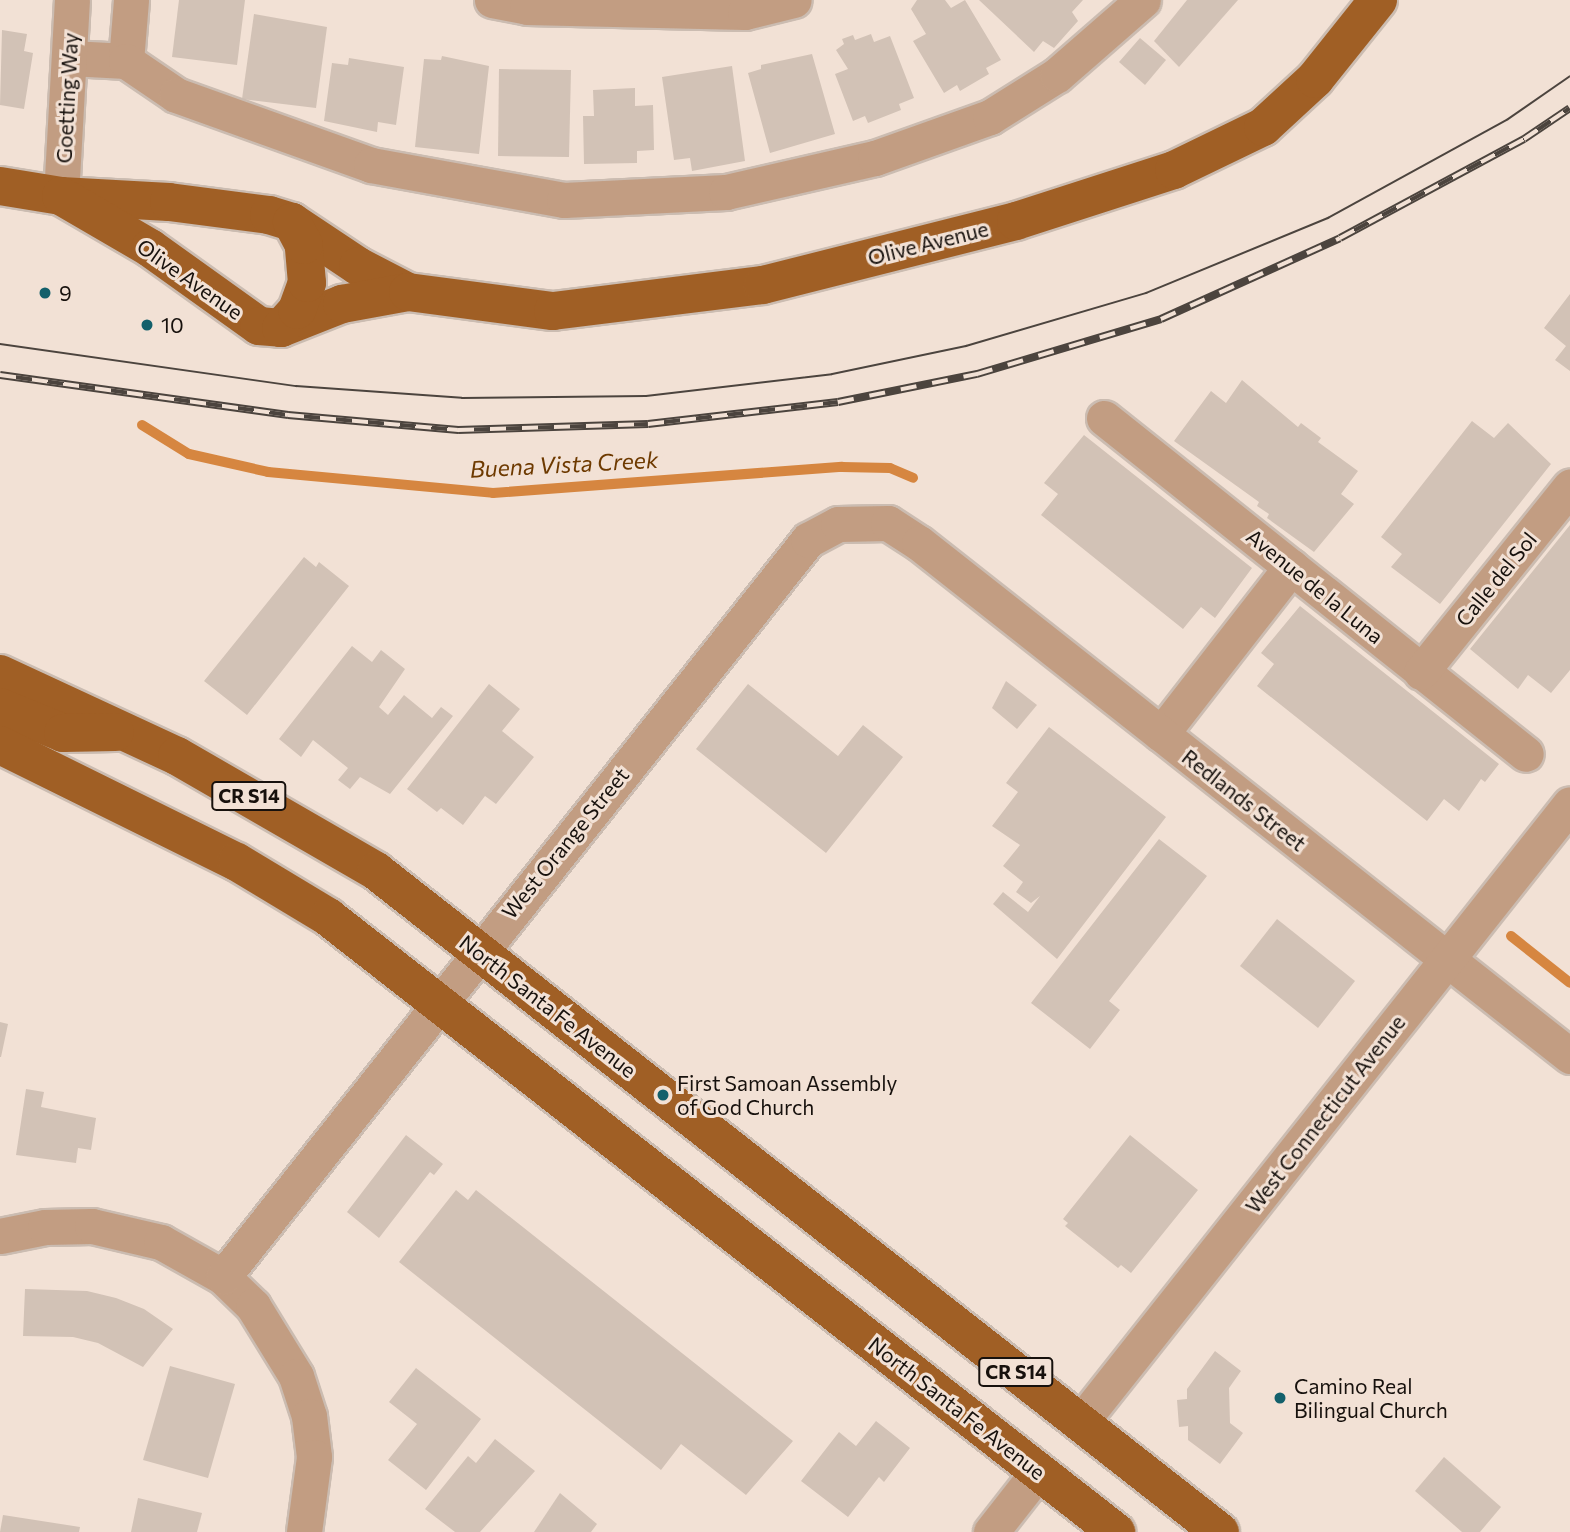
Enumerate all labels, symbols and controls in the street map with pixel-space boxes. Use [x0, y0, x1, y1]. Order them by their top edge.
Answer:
street label: Goetting Way [51, 32, 83, 164]
street label: Olive Avenue [865, 216, 991, 270]
street label: Olive Avenue [132, 233, 248, 325]
place label: 9 [59, 280, 72, 306]
marker: 9 [37, 285, 53, 301]
place label: 10 [161, 312, 184, 338]
marker: 10 [139, 317, 155, 333]
water label: Buena Vista Creek [469, 445, 659, 483]
street label: Avenue de la Luna [1242, 523, 1388, 649]
street label: Calle del Sol [1450, 527, 1542, 631]
street label: Redlands Street [1177, 744, 1311, 856]
street label: West Orange Street [496, 762, 634, 924]
road number: CR S14 [210, 780, 288, 811]
street label: North Santa Fe Avenue [455, 929, 641, 1083]
street label: West Connecticut Avenue [1240, 1010, 1410, 1218]
place label: First Samoan Assembly of God Church [677, 1070, 897, 1120]
marker: First Samoan Assembly of God Church [655, 1087, 671, 1103]
street label: North Santa Fe Avenue [864, 1331, 1050, 1485]
road number: CR S14 [978, 1356, 1054, 1388]
place label: Camino Real Bilingual Church [1294, 1373, 1448, 1423]
marker: Camino Real Bilingual Church [1272, 1390, 1288, 1406]

